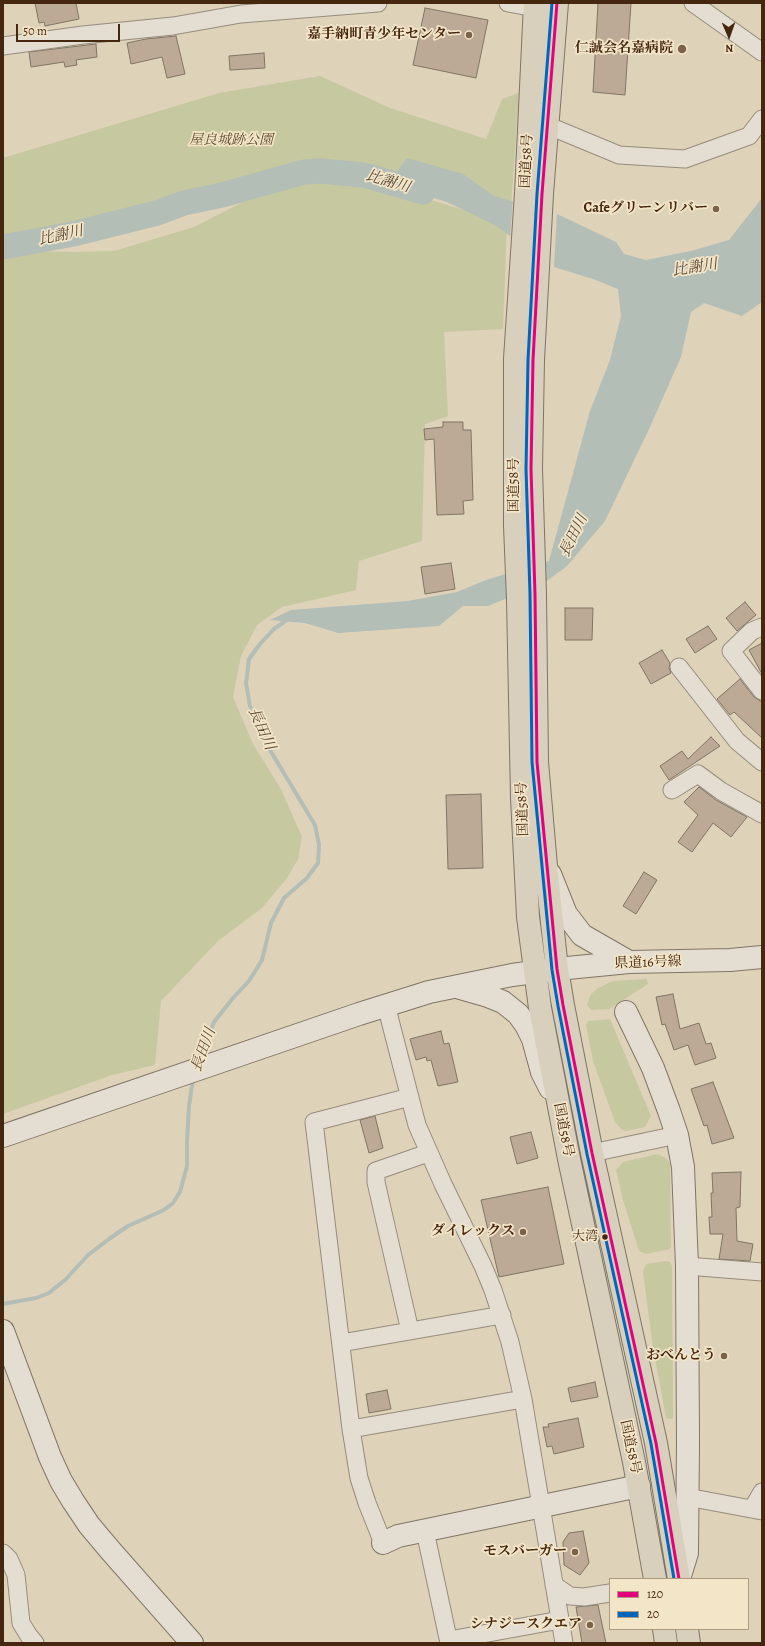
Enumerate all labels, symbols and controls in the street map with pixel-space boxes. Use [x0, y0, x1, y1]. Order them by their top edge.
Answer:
scale bar [18, 16, 122, 42]
north arrow [709, 16, 749, 56]
text: 50 m [23, 23, 47, 39]
place label: 嘉手納町青少年センター [307, 27, 461, 43]
marker: 嘉手納町青少年センター [464, 30, 474, 40]
place label: 仁誠会名嘉病院 [575, 41, 673, 57]
text: N [725, 41, 734, 56]
marker: 仁誠会名嘉病院 [676, 43, 688, 55]
park label: 屋良城跡公園 [189, 133, 273, 149]
street label: 国道58号 [517, 133, 537, 189]
water label: 比謝川 [364, 167, 412, 197]
place label: Cafeグリーンリバー [584, 201, 708, 217]
marker: Cafeグリーンリバー [711, 204, 721, 214]
water label: 比謝川 [37, 223, 85, 249]
water label: 比謝川 [671, 256, 719, 280]
street label: 国道58号 [507, 458, 523, 512]
water label: 長田川 [556, 512, 592, 560]
water label: 長田川 [244, 705, 278, 753]
street label: 国道58号 [514, 781, 532, 837]
street label: 県道16号線 [614, 953, 682, 973]
water label: 長田川 [188, 1026, 220, 1074]
street label: 国道58号 [550, 1101, 576, 1159]
place label: ダイレックス [431, 1224, 515, 1240]
marker: ダイレックス [518, 1227, 528, 1237]
place label: 大湾 [572, 1229, 598, 1245]
marker: 大湾 [600, 1232, 610, 1242]
place label: おべんとう [646, 1348, 716, 1364]
marker: おべんとう [719, 1351, 729, 1361]
street label: 国道58号 [616, 1418, 644, 1476]
place label: モスバーガー [483, 1544, 567, 1560]
marker: モスバーガー [570, 1547, 580, 1557]
legend [609, 1578, 749, 1630]
text: 120 [647, 1586, 663, 1602]
text: 20 [647, 1606, 659, 1622]
place label: シナジースクエア [470, 1617, 582, 1633]
marker: シナジースクエア [585, 1620, 595, 1630]

